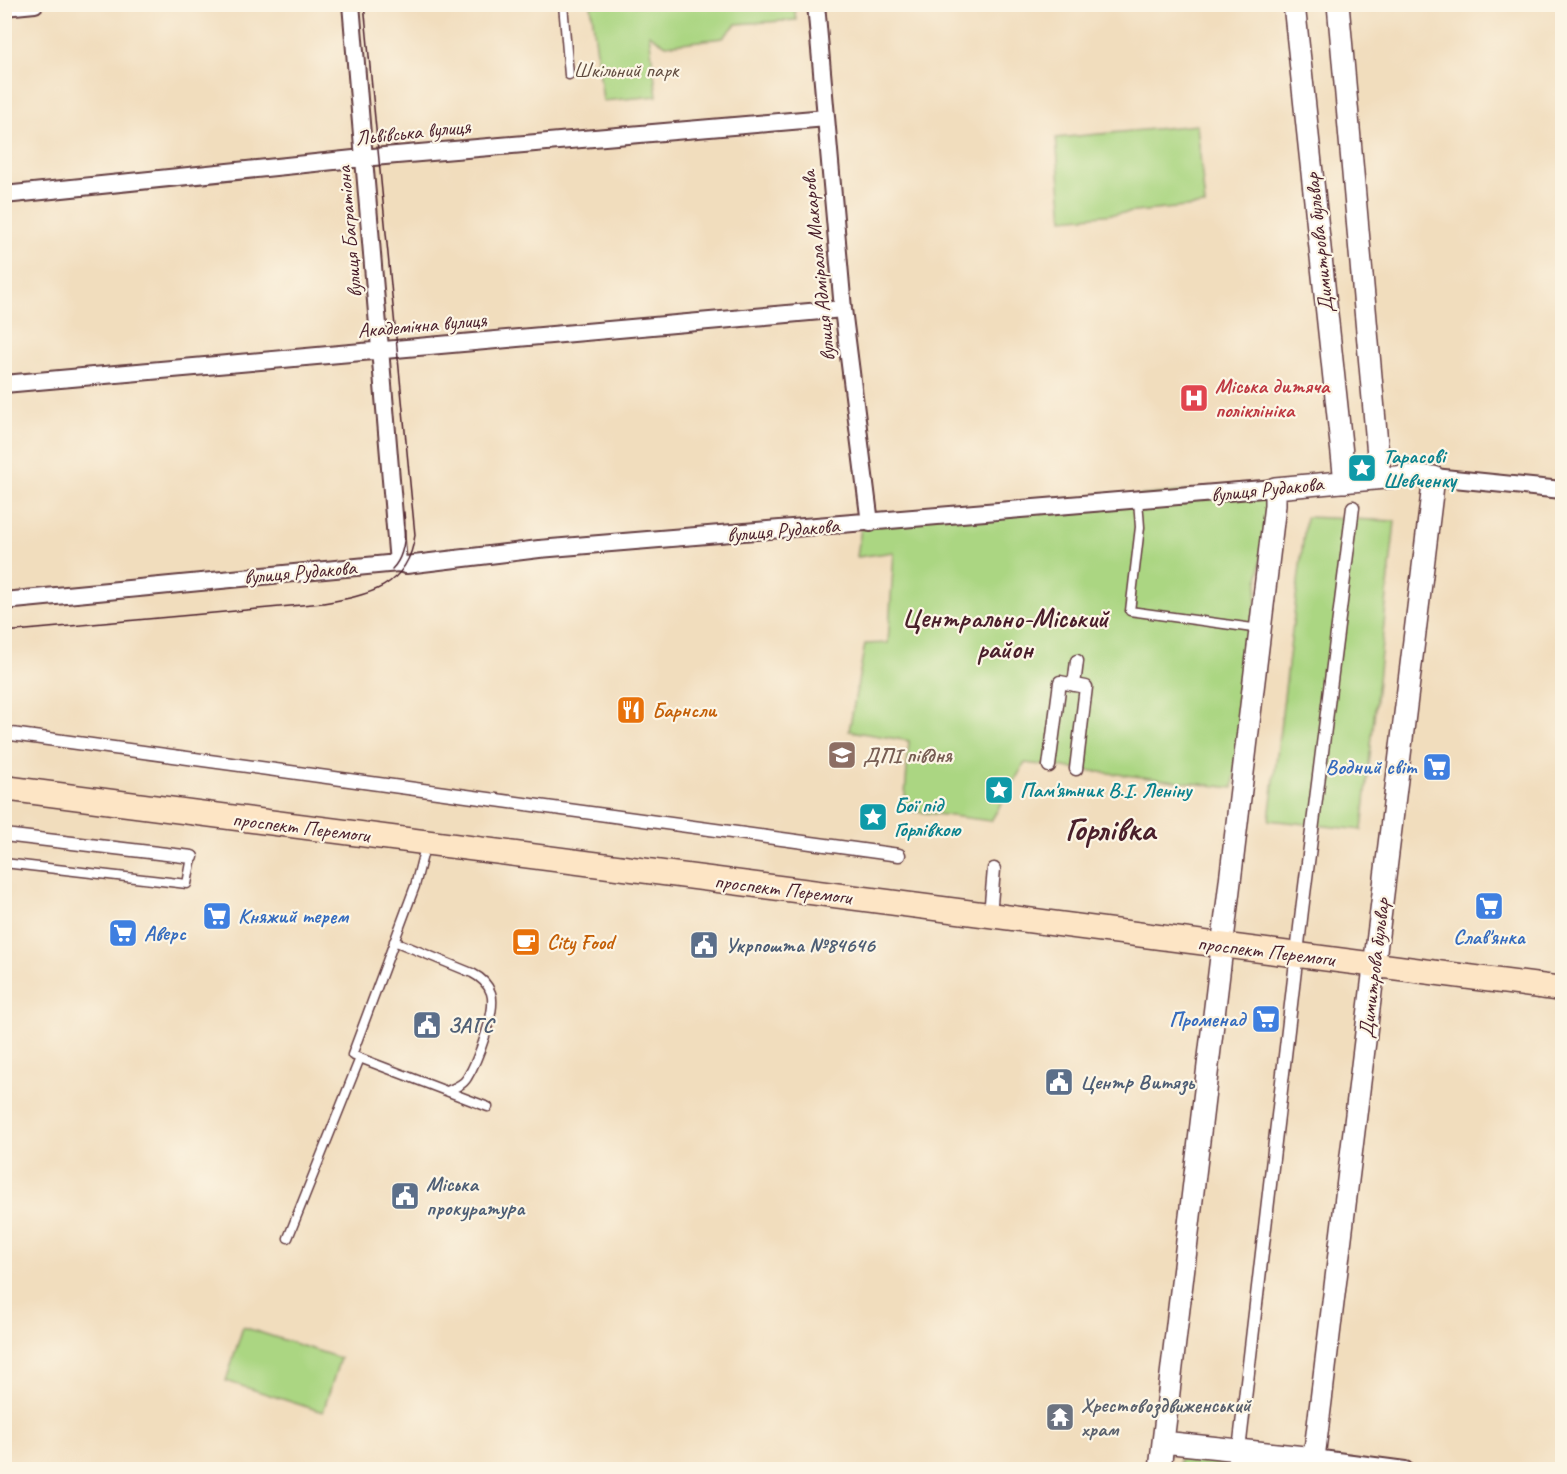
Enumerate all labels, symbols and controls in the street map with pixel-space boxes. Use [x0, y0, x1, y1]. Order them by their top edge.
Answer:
park label: Шкільний парк [574, 57, 680, 83]
street label: Львівська вулиця [354, 113, 473, 151]
street label: вулиця Багратіона [330, 164, 368, 299]
street label: вулиця Адмірала Макарова [795, 167, 841, 363]
street label: Димитрова бульвар [1299, 170, 1339, 314]
street label: Академічна вулиця [356, 306, 489, 344]
place label: Міська дитяча поліклініка [1215, 373, 1331, 423]
hospital icon: Міська дитяча поліклініка [1178, 382, 1210, 414]
place label: Тарасові Шевченку [1383, 443, 1459, 493]
place icon: Тарасові Шевченку [1346, 452, 1378, 484]
street label: вулиця Рудакова [1210, 470, 1326, 508]
street label: вулиця Рудакова [726, 512, 842, 548]
street label: вулиця Рудакова [243, 554, 359, 590]
district label: Центрально-Міський район [902, 601, 1111, 666]
restaurant icon: Барнсли [615, 694, 647, 726]
place label: Барнсли [652, 697, 718, 723]
school or university icon: ДПІ півдня [826, 739, 858, 771]
place label: ДПІ півдня [863, 742, 953, 768]
supermarket icon: Водний світ [1421, 751, 1453, 783]
place label: Водний світ [1325, 754, 1418, 780]
place icon: Пам'ятник В.І. Леніну [983, 774, 1015, 806]
place label: Пам'ятник В.І. Леніну [1020, 777, 1193, 803]
place label: Бої під Горлівкою [894, 792, 962, 842]
place icon: Бої під Горлівкою [857, 801, 889, 833]
street label: проспект Перемоги [231, 806, 373, 849]
district label: Горлівка [1065, 808, 1157, 850]
street label: проспект Перемоги [713, 868, 855, 911]
supermarket icon: Слав'янка [1473, 890, 1505, 922]
street label: Димитрова бульвар [1353, 895, 1396, 1039]
supermarket icon: Княжий терем [201, 900, 233, 932]
place label: Княжий терем [238, 903, 349, 929]
supermarket icon: Аверс [107, 917, 139, 949]
place label: Аверс [144, 920, 187, 946]
place label: Слав'янка [1453, 924, 1527, 950]
cafe icon: City Food [510, 926, 542, 958]
place label: City Food [547, 929, 617, 956]
public building icon: Укрпошта №84646 [688, 929, 720, 961]
street label: проспект Перемоги [1196, 930, 1338, 973]
place label: Укрпошта №84646 [725, 932, 877, 958]
supermarket icon: Променад [1250, 1003, 1282, 1035]
place label: Променад [1169, 1006, 1247, 1032]
public building icon: ЗАГС [411, 1009, 443, 1041]
place label: ЗАГС [448, 1012, 496, 1038]
public building icon: Центр Витязь [1043, 1066, 1075, 1098]
place label: Центр Витязь [1080, 1069, 1196, 1096]
place label: Міська прокуратура [426, 1171, 526, 1222]
public building icon: Міська прокуратура [389, 1180, 421, 1212]
place label: Хрестовоздвиженський храм [1081, 1392, 1253, 1442]
temple icon: Хрестовоздвиженський храм [1044, 1401, 1076, 1433]

